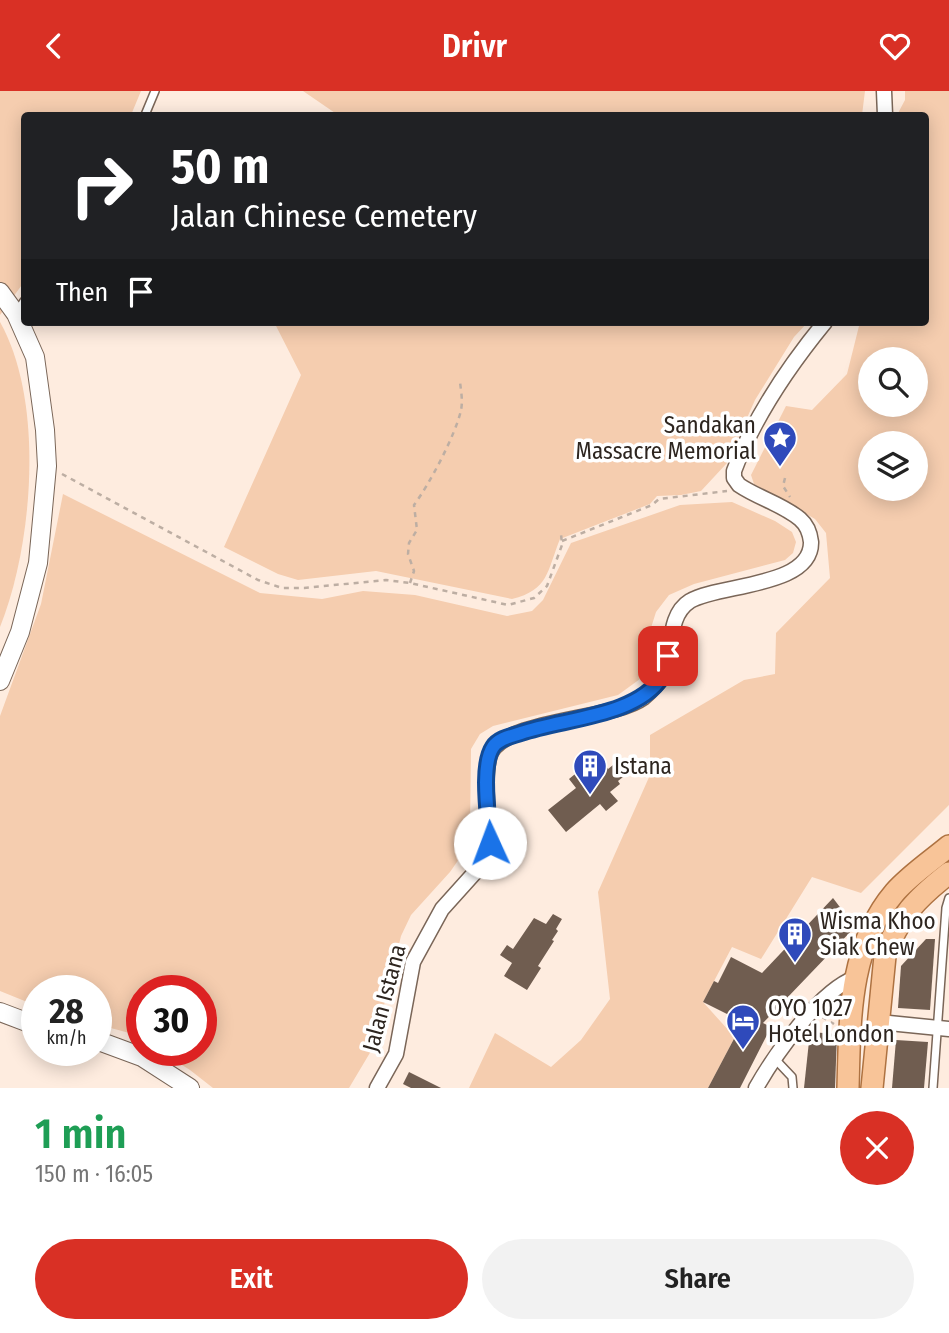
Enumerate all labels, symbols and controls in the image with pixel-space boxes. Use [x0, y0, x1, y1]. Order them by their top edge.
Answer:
icon: back [35, 27, 73, 65]
text: Drivr [442, 27, 507, 65]
icon: heart [876, 27, 914, 65]
text: 50 m [171, 137, 269, 196]
icon: right [56, 140, 147, 231]
text: Jalan Chinese Cemetery [171, 197, 477, 235]
icon: arrive [122, 273, 160, 311]
text: Then [56, 277, 108, 308]
map controls [858, 347, 928, 501]
button: search [858, 347, 928, 417]
place label: Sandakan Massacre Memorial [576, 411, 756, 465]
place icon: Sandakan Massacre Memorial [761, 419, 799, 468]
button: layers [858, 431, 928, 501]
pin [638, 626, 698, 686]
icon: arrive [649, 637, 687, 675]
building icon: Istana [571, 747, 609, 796]
place label: Istana [614, 752, 672, 780]
position arrow [453, 806, 527, 880]
place label: Wisma Khoo Siak Chew [820, 907, 936, 961]
building icon: Wisma Khoo Siak Chew [776, 915, 814, 964]
street label: Jalan Istana [356, 941, 412, 1055]
speed limit sign: 30 [126, 975, 217, 1066]
text: 28 [49, 990, 84, 1032]
place label: OYO 1027 Hotel London [768, 994, 895, 1048]
hotel icon: OYO 1027 Hotel London [724, 1002, 762, 1051]
text: km/h [46, 1027, 87, 1049]
text: 1 min [35, 1109, 126, 1159]
button: close [840, 1111, 914, 1185]
text: 150 m · 16:05 [35, 1160, 153, 1188]
button: Exit [35, 1239, 468, 1319]
button: Share [482, 1239, 914, 1319]

